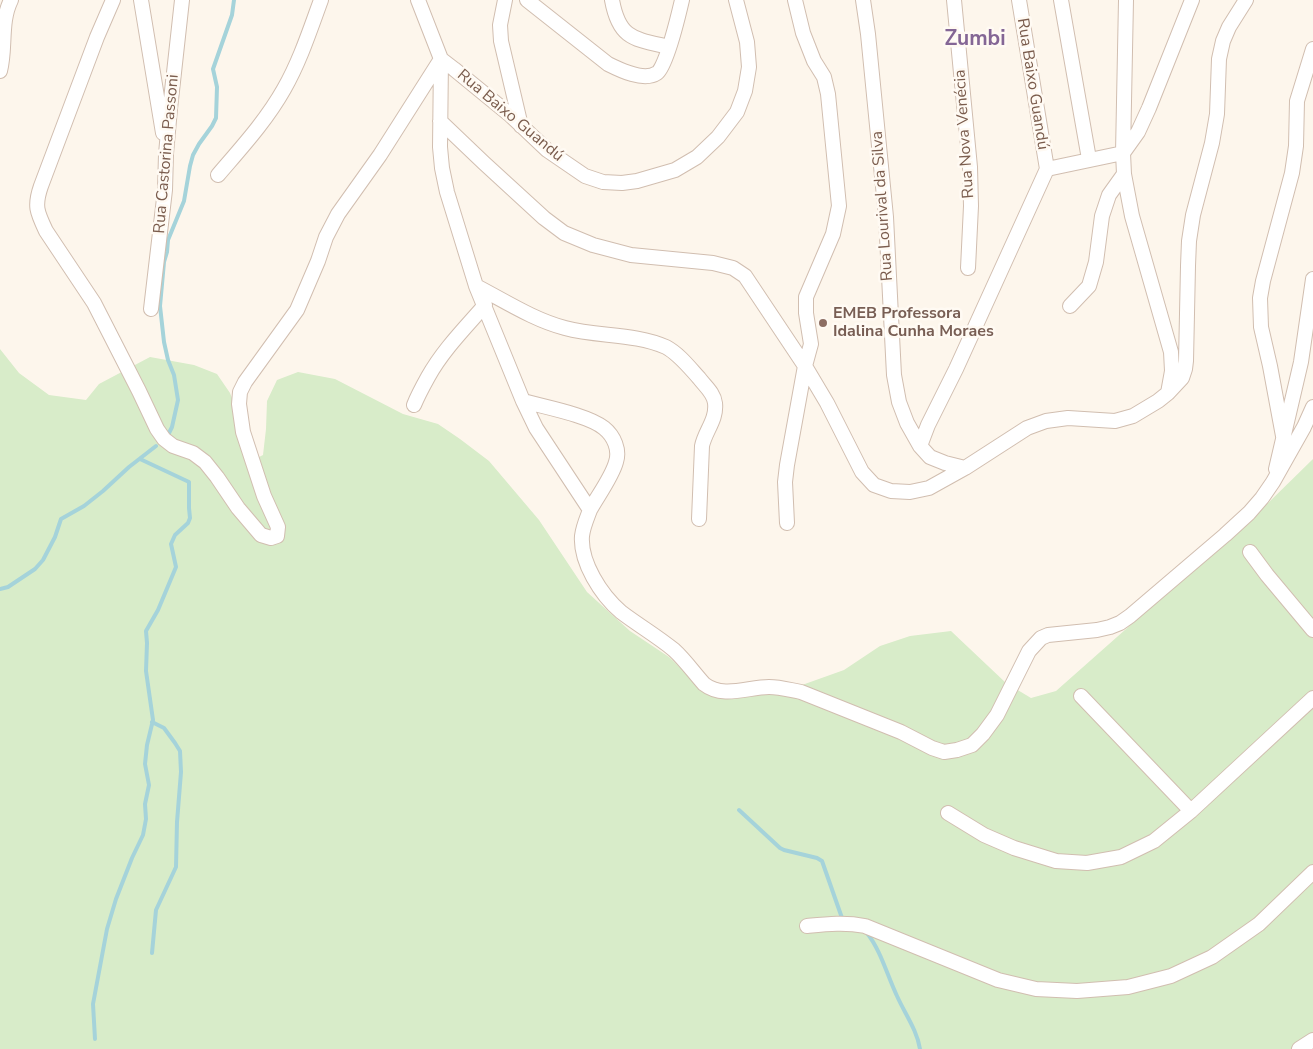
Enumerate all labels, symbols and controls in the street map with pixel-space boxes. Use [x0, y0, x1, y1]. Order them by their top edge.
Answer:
street label: Rua Baixo Guandú [1012, 17, 1052, 151]
district label: Zumbi [944, 27, 1006, 53]
street label: Rua Baixo Guandú [453, 66, 567, 166]
street label: Rua Nova Venécia [951, 69, 979, 199]
street label: Rua Castorina Passoni [150, 74, 184, 234]
street label: Rua Lourival da Silva [868, 130, 898, 282]
place label: EMEB Professora Idalina Cunha Moraes [833, 304, 994, 342]
marker: EMEB Professora Idalina Cunha Moraes [817, 317, 829, 329]

